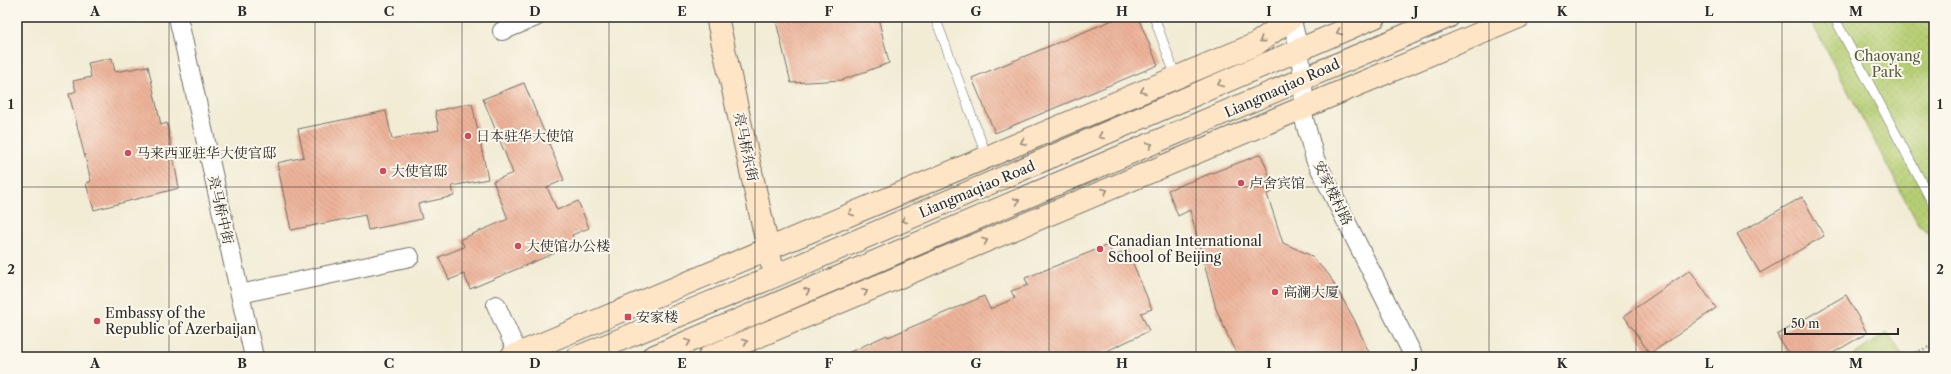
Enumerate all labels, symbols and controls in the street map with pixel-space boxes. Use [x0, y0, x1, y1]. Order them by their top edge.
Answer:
text: A [89, 3, 101, 19]
text: B [237, 3, 247, 19]
text: C [384, 3, 394, 19]
text: D [529, 3, 541, 19]
text: E [677, 3, 687, 19]
text: F [825, 3, 834, 19]
text: G [970, 3, 982, 19]
text: H [1116, 3, 1128, 19]
text: I [1266, 3, 1272, 19]
text: J [1411, 3, 1419, 19]
text: K [1557, 3, 1568, 19]
text: L [1705, 3, 1714, 19]
text: M [1849, 3, 1863, 19]
one-way arrow [1336, 27, 1344, 35]
one-way arrow [1259, 35, 1266, 42]
park label: Chaoyang Park [1854, 47, 1921, 81]
street label: Liangmaqiao Road [1221, 54, 1343, 122]
one-way arrow [1217, 79, 1225, 87]
one-way arrow [1139, 87, 1146, 95]
text: 1 [8, 96, 14, 112]
text: 1 [1937, 96, 1943, 112]
street label: 亮马桥东街 [730, 111, 762, 183]
place label: 日本驻华大使馆 [476, 127, 574, 145]
marker: 日本驻华大使馆 [463, 131, 473, 141]
one-way arrow [1097, 131, 1104, 139]
one-way arrow [1019, 137, 1026, 145]
one-way arrow [1145, 142, 1153, 150]
place label: 马来西亚驻华大使官邸 [136, 144, 277, 162]
marker: 马来西亚驻华大使官邸 [123, 148, 133, 158]
street label: Liangmaqiao Road [916, 156, 1038, 222]
street label: 安家楼村路 [1310, 158, 1356, 228]
place label: 大使官邸 [391, 162, 448, 180]
marker: 大使官邸 [378, 166, 388, 176]
street label: 亮马桥中街 [204, 174, 238, 246]
place label: 卢舍宾馆 [1249, 174, 1305, 192]
marker: 卢舍宾馆 [1236, 178, 1246, 188]
one-way arrow [1101, 188, 1108, 196]
one-way arrow [1014, 198, 1021, 206]
one-way arrow [848, 209, 855, 217]
one-way arrow [901, 216, 908, 224]
place label: Canadian International School of Beijing [1108, 232, 1262, 266]
place label: 大使馆办公楼 [526, 237, 610, 255]
one-way arrow [982, 238, 989, 246]
marker: 大使馆办公楼 [513, 241, 523, 251]
marker: Canadian International School of Beijing [1095, 244, 1105, 254]
text: 2 [7, 261, 15, 277]
text: 2 [1936, 261, 1944, 277]
place label: 高澜大厦 [1283, 283, 1339, 301]
marker: 高澜大厦 [1270, 287, 1280, 297]
one-way arrow [803, 288, 811, 296]
one-way arrow [862, 288, 869, 296]
place label: Embassy of the Republic of Azerbaijan [105, 304, 257, 338]
place label: 安家楼 [636, 308, 678, 326]
scale bar [1785, 310, 1898, 336]
marker: 安家楼 [623, 312, 633, 322]
marker: Embassy of the Republic of Azerbaijan [92, 316, 102, 326]
text: 50 m [1791, 316, 1820, 331]
one-way arrow [683, 339, 691, 347]
one-way arrow [741, 339, 749, 347]
text: A [89, 355, 101, 371]
text: B [237, 355, 247, 371]
text: C [384, 355, 394, 371]
text: D [529, 355, 541, 371]
text: E [677, 355, 687, 371]
text: F [825, 355, 834, 371]
text: G [970, 355, 982, 371]
text: H [1116, 355, 1128, 371]
text: I [1266, 355, 1272, 371]
text: J [1411, 355, 1419, 371]
text: K [1557, 355, 1568, 371]
text: L [1705, 355, 1714, 371]
text: M [1849, 355, 1863, 371]

